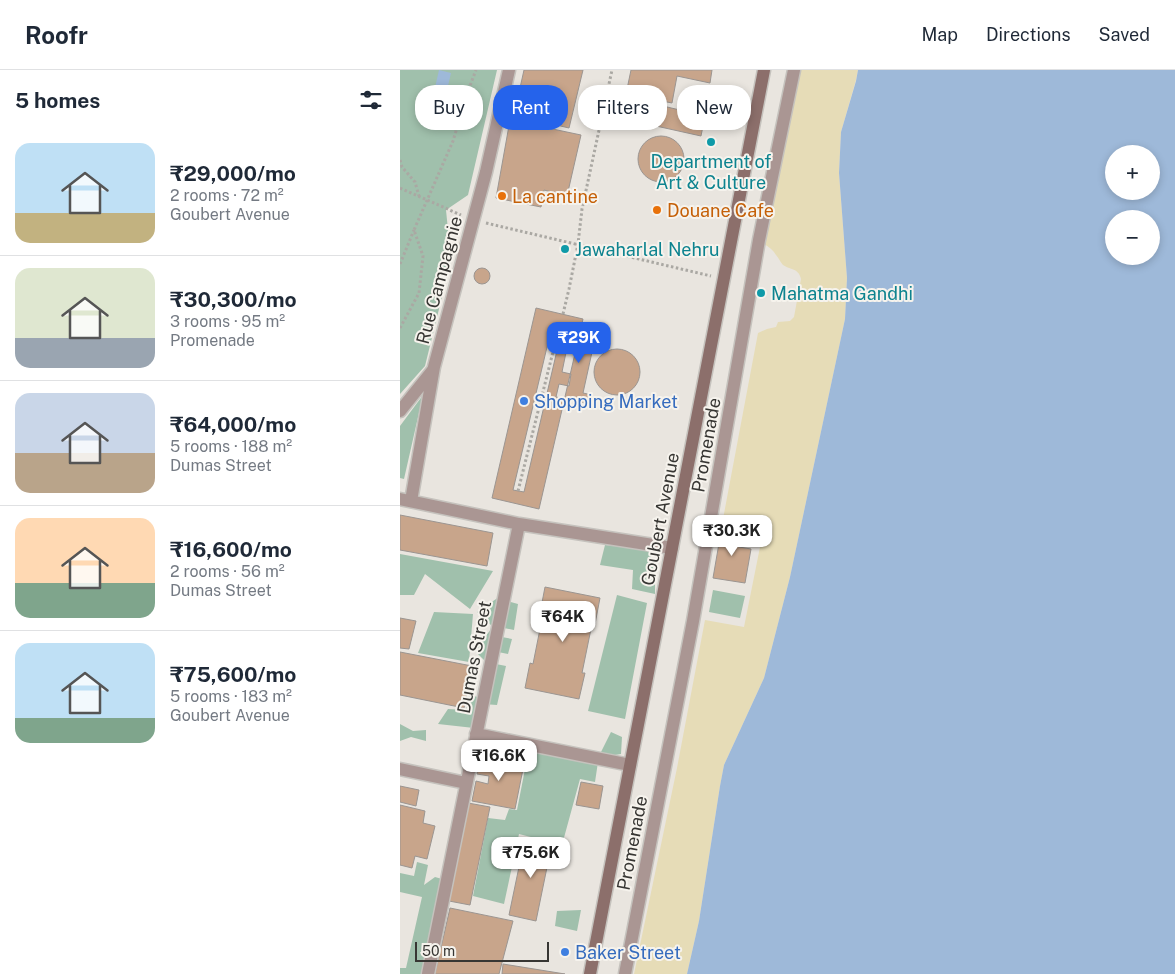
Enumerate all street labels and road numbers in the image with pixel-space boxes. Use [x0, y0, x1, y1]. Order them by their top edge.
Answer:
street label: Rue Campagnie [412, 214, 466, 346]
street label: Promenade [687, 396, 725, 494]
street label: Goubert Avenue [637, 451, 683, 587]
street label: Dumas Street [453, 599, 495, 715]
street label: Promenade [613, 794, 651, 892]

